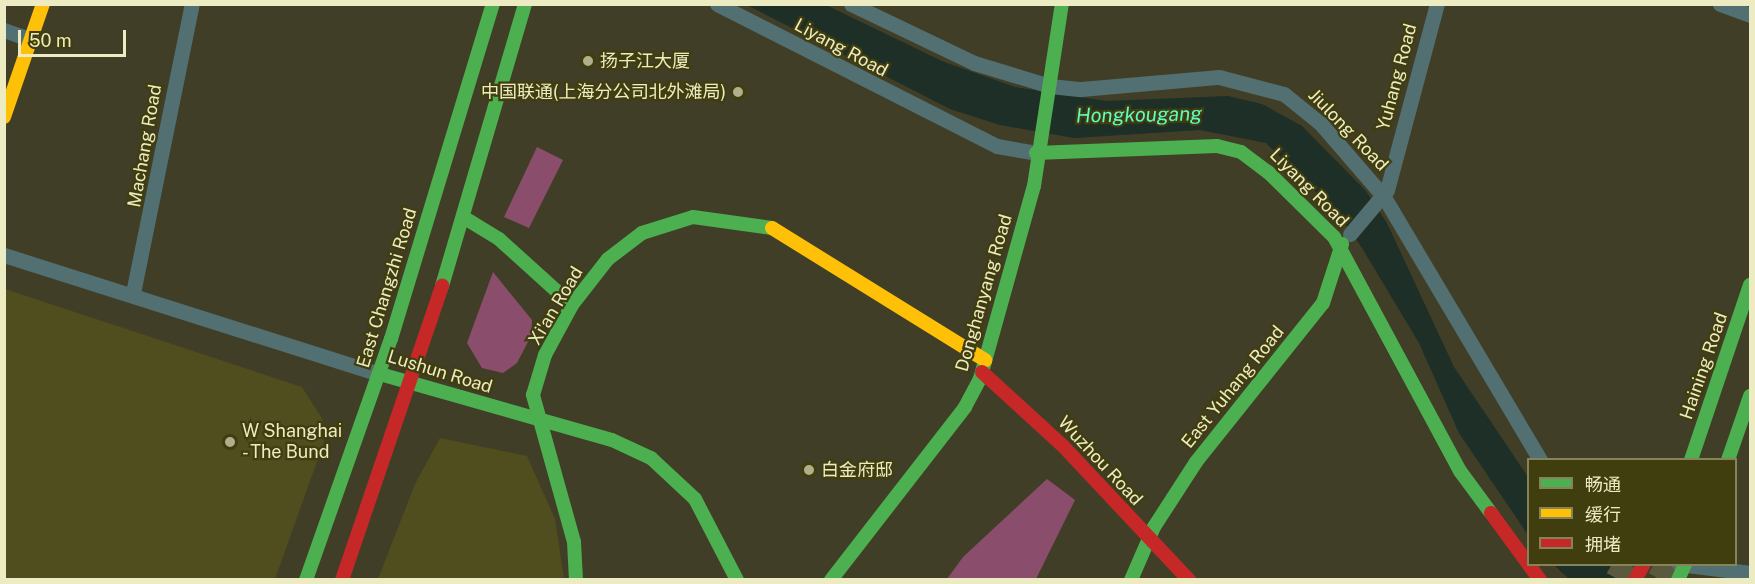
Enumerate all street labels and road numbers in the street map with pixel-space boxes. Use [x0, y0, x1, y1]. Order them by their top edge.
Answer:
street label: Liyang Road [791, 14, 891, 82]
street label: Yuhang Road [1372, 21, 1422, 133]
street label: Machang Road [124, 83, 166, 209]
street label: Jiulong Road [1303, 84, 1393, 176]
street label: Liyang Road [1265, 144, 1353, 232]
street label: East Changzhi Road [352, 205, 422, 371]
street label: Donghanyang Road [951, 212, 1017, 374]
street label: Xi'an Road [524, 263, 588, 349]
street label: Haining Road [1676, 310, 1732, 422]
street label: East Yuhang Road [1177, 322, 1289, 452]
street label: Lushun Road [385, 346, 495, 398]
street label: Wuzhou Road [1053, 412, 1147, 510]

